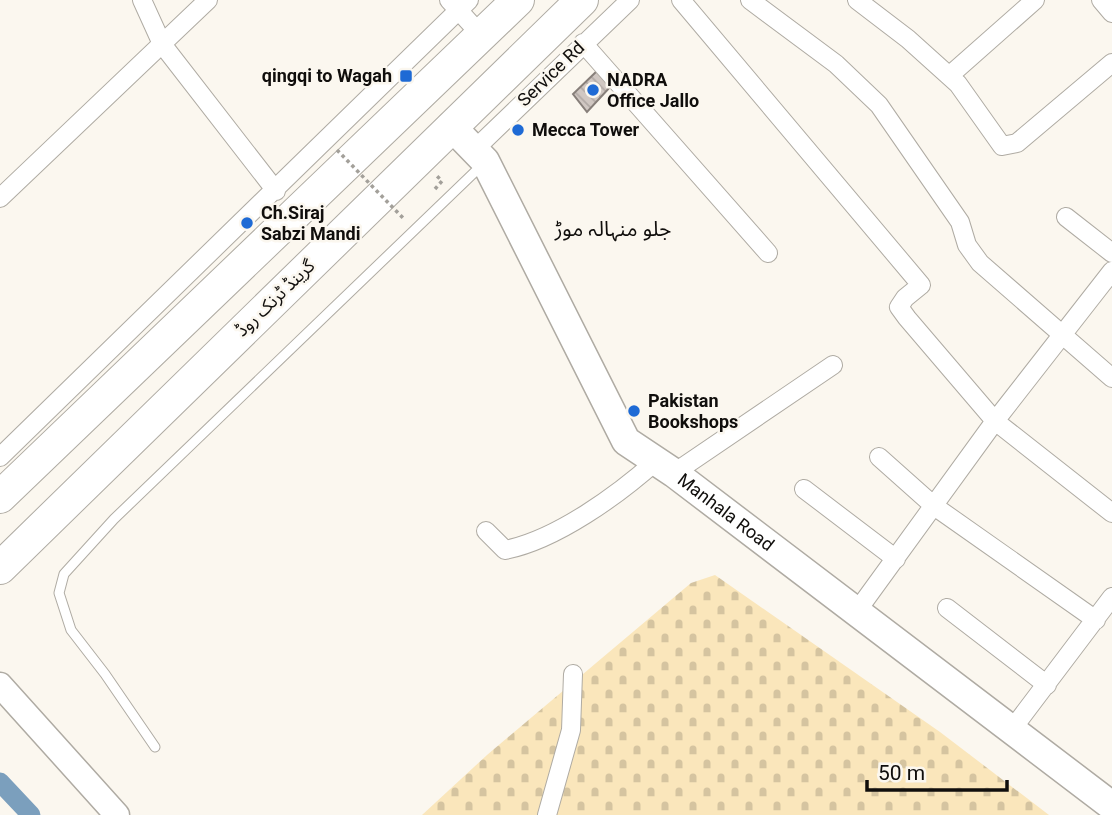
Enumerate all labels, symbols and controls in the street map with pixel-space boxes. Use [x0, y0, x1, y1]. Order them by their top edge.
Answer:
street label: Service Rd [513, 37, 588, 110]
place label: qingqi to Wagah [262, 65, 392, 86]
marker: qingqi to Wagah [398, 68, 414, 84]
place label: NADRA Office Jallo [607, 69, 699, 111]
marker: NADRA Office Jallo [585, 82, 601, 98]
place label: Mecca Tower [532, 119, 640, 140]
marker: Mecca Tower [510, 122, 526, 138]
place label: Ch.Siraj Sabzi Mandi [261, 202, 360, 244]
marker: Ch.Siraj Sabzi Mandi [239, 215, 255, 231]
district label: جلو منہالہ موڑ [554, 217, 671, 242]
street label: گرینڈ ٹرنک روڈ [231, 254, 320, 341]
place label: Pakistan Bookshops [648, 390, 738, 432]
marker: Pakistan Bookshops [626, 403, 642, 419]
street label: Manhala Road [674, 469, 778, 555]
scale bar [867, 748, 1007, 792]
text: 50 m [878, 761, 925, 785]

